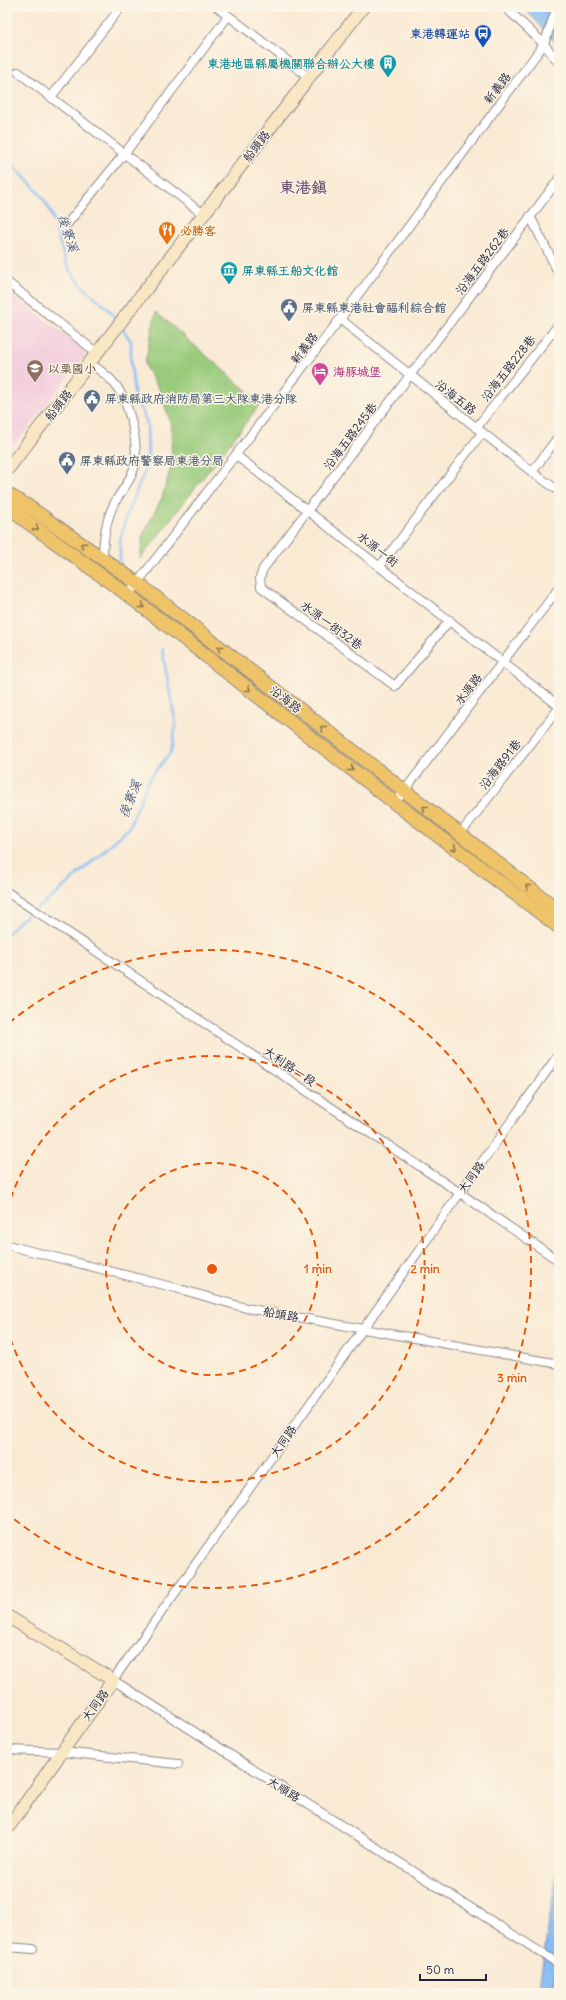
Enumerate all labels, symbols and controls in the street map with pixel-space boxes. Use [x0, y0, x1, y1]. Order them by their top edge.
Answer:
bus stop icon: 東港轉運站 [473, 23, 493, 48]
place label: 東港轉運站 [410, 26, 470, 41]
building icon: 東港地區縣屬機關聯合辦公大樓 [378, 53, 398, 78]
place label: 東港地區縣屬機關聯合辦公大樓 [207, 56, 375, 71]
street label: 新義路 [480, 69, 514, 107]
street label: 船頭路 [239, 127, 273, 165]
district label: 東港鎮 [279, 177, 327, 197]
water label: 後寮溪 [54, 212, 82, 255]
restaurant icon: 必勝客 [157, 220, 177, 245]
place label: 必勝客 [180, 223, 216, 238]
street label: 沿海五路262巷 [452, 225, 512, 297]
museum icon: 屏東縣王船文化館 [219, 260, 239, 285]
place label: 屏東縣王船文化館 [242, 263, 339, 278]
public building icon: 屏東縣東港社會福利綜合館 [279, 297, 299, 322]
place label: 屏東縣東港社會福利綜合館 [302, 300, 447, 315]
street label: 新義路 [287, 329, 321, 367]
street label: 沿海五路228巷 [477, 332, 539, 404]
school or university icon: 以栗國小 [25, 358, 45, 383]
place label: 以栗國小 [48, 361, 96, 376]
hotel icon: 海豚城堡 [310, 361, 330, 386]
place label: 海豚城堡 [333, 364, 381, 379]
street label: 沿海五路 [432, 376, 480, 418]
street label: 船頭路 [41, 386, 75, 424]
public building icon: 屏東縣政府消防局第三大隊東港分隊 [82, 388, 102, 413]
place label: 屏東縣政府消防局第三大隊東港分隊 [105, 391, 297, 406]
street label: 沿海五路245巷 [320, 399, 380, 473]
public building icon: 屏東縣政府警察局東港分局 [57, 450, 77, 475]
place label: 屏東縣政府警察局東港分局 [80, 453, 224, 468]
one-way arrow [31, 523, 38, 530]
street label: 水源一街 [354, 528, 402, 570]
one-way arrow [80, 543, 87, 550]
street label: 水源一街32巷 [298, 597, 366, 653]
one-way arrow [138, 602, 145, 609]
one-way arrow [218, 646, 225, 653]
street label: 水源路 [451, 670, 485, 708]
street label: 沿海路 [267, 682, 305, 716]
one-way arrow [243, 684, 250, 691]
one-way arrow [320, 726, 327, 733]
street label: 沿海路91巷 [476, 736, 524, 792]
one-way arrow [346, 764, 353, 771]
water label: 後寮溪 [115, 777, 146, 820]
one-way arrow [423, 805, 430, 812]
one-way arrow [449, 843, 456, 850]
one-way arrow [526, 885, 533, 892]
street label: 大利路一段 [261, 1043, 319, 1089]
street label: 大同路 [454, 1158, 488, 1196]
text: 1 min [304, 1261, 332, 1276]
text: 2 min [410, 1261, 440, 1276]
centre of rings [205, 1262, 219, 1276]
street label: 船頭路 [262, 1303, 300, 1325]
text: 3 min [497, 1370, 527, 1385]
street label: 大同路 [267, 1422, 299, 1460]
street label: 大同路 [78, 1686, 112, 1724]
street label: 大順路 [265, 1773, 303, 1805]
scale bar [420, 1956, 486, 1982]
text: 50 m [426, 1962, 455, 1977]

